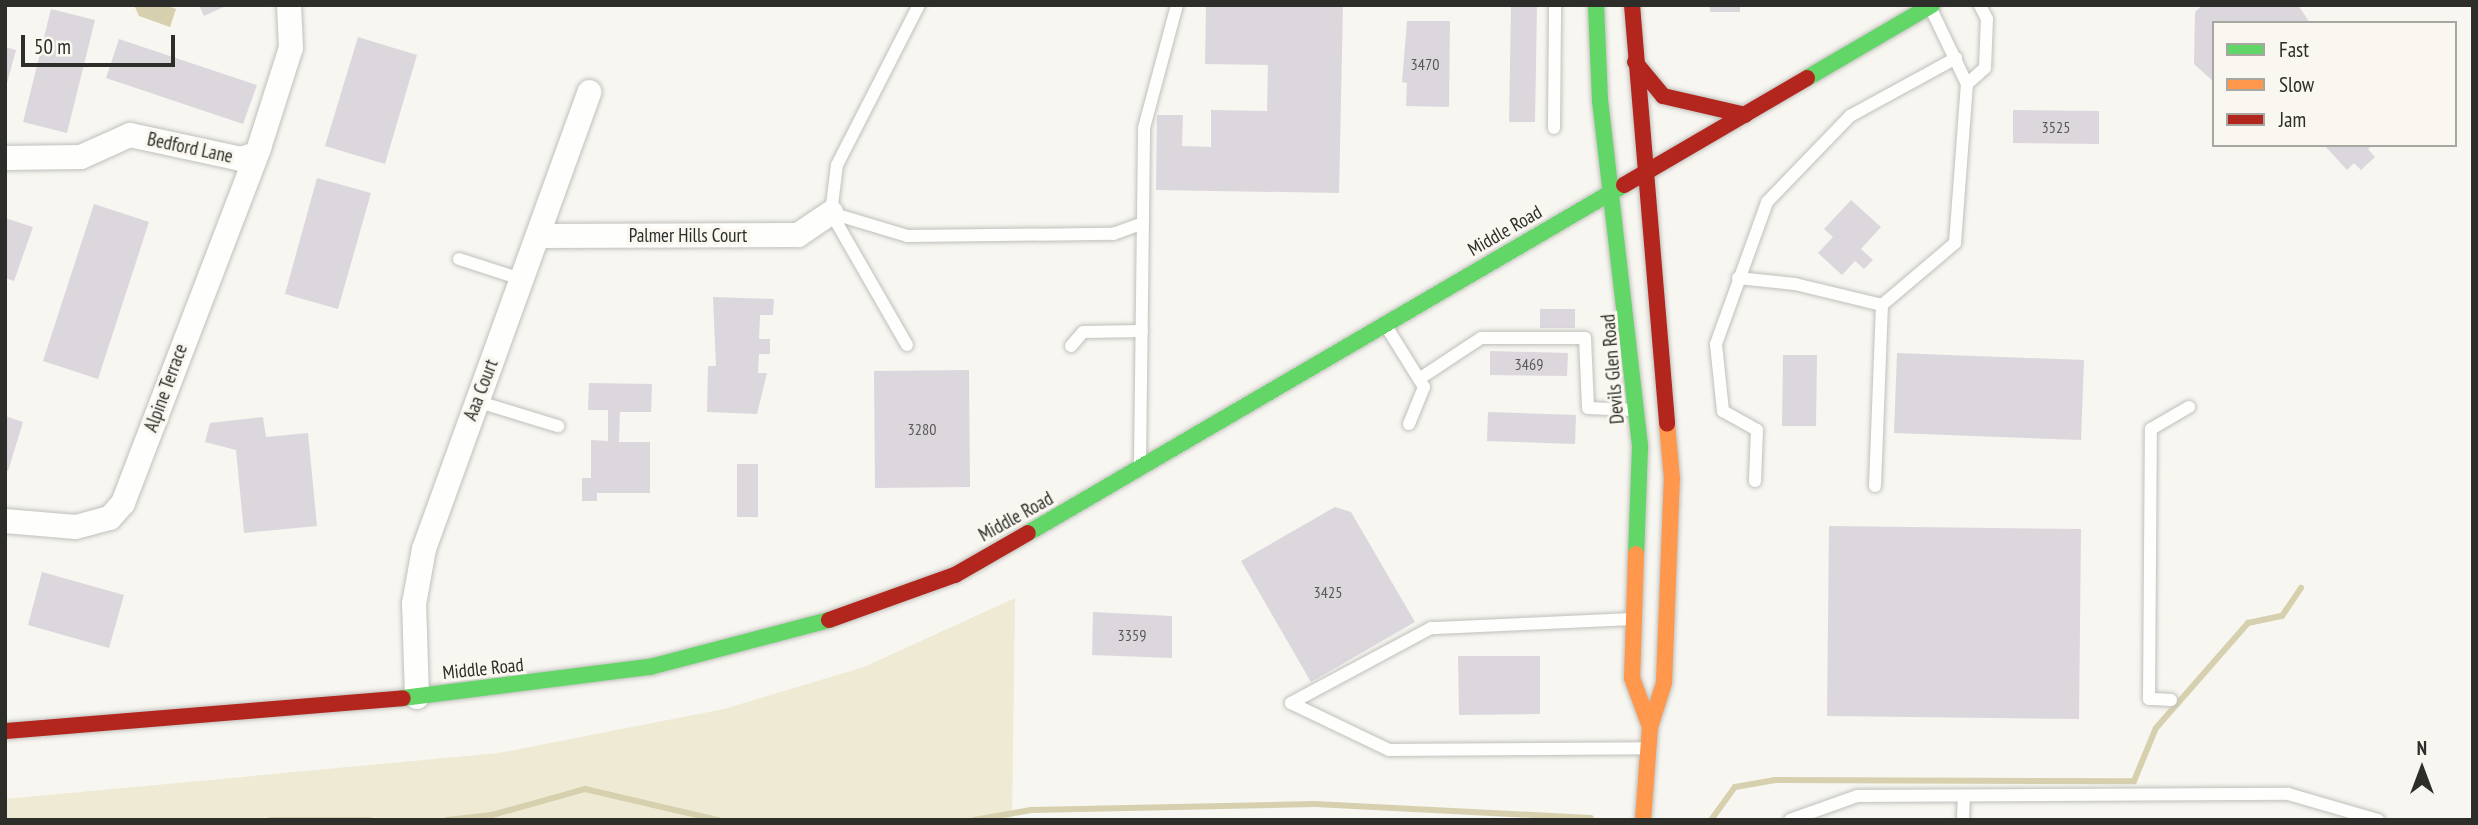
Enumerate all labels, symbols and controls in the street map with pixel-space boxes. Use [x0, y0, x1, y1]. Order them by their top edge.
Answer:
scale bar [24, 21, 178, 65]
legend [2212, 21, 2457, 147]
text: 50 m [34, 33, 71, 60]
text: Fast [2279, 36, 2309, 63]
house number: 3470 [1411, 54, 1439, 74]
text: Slow [2279, 71, 2314, 98]
text: Jam [2279, 106, 2306, 133]
house number: 3525 [2042, 117, 2070, 137]
street label: Bedford Lane [145, 128, 235, 168]
street label: Middle Road [1464, 201, 1546, 261]
street label: Palmer Hills Court [629, 225, 747, 247]
street label: Devils Glen Road [1597, 313, 1629, 425]
street label: Alpine Terrace [139, 341, 193, 435]
house number: 3469 [1515, 354, 1543, 374]
street label: Aaa Court [459, 356, 503, 424]
house number: 3280 [908, 419, 936, 439]
street label: Middle Road [975, 487, 1057, 547]
house number: 3425 [1314, 582, 1342, 602]
house number: 3359 [1118, 625, 1146, 645]
street label: Middle Road [441, 653, 525, 685]
north arrow [2387, 734, 2457, 804]
text: N [2417, 736, 2427, 760]

